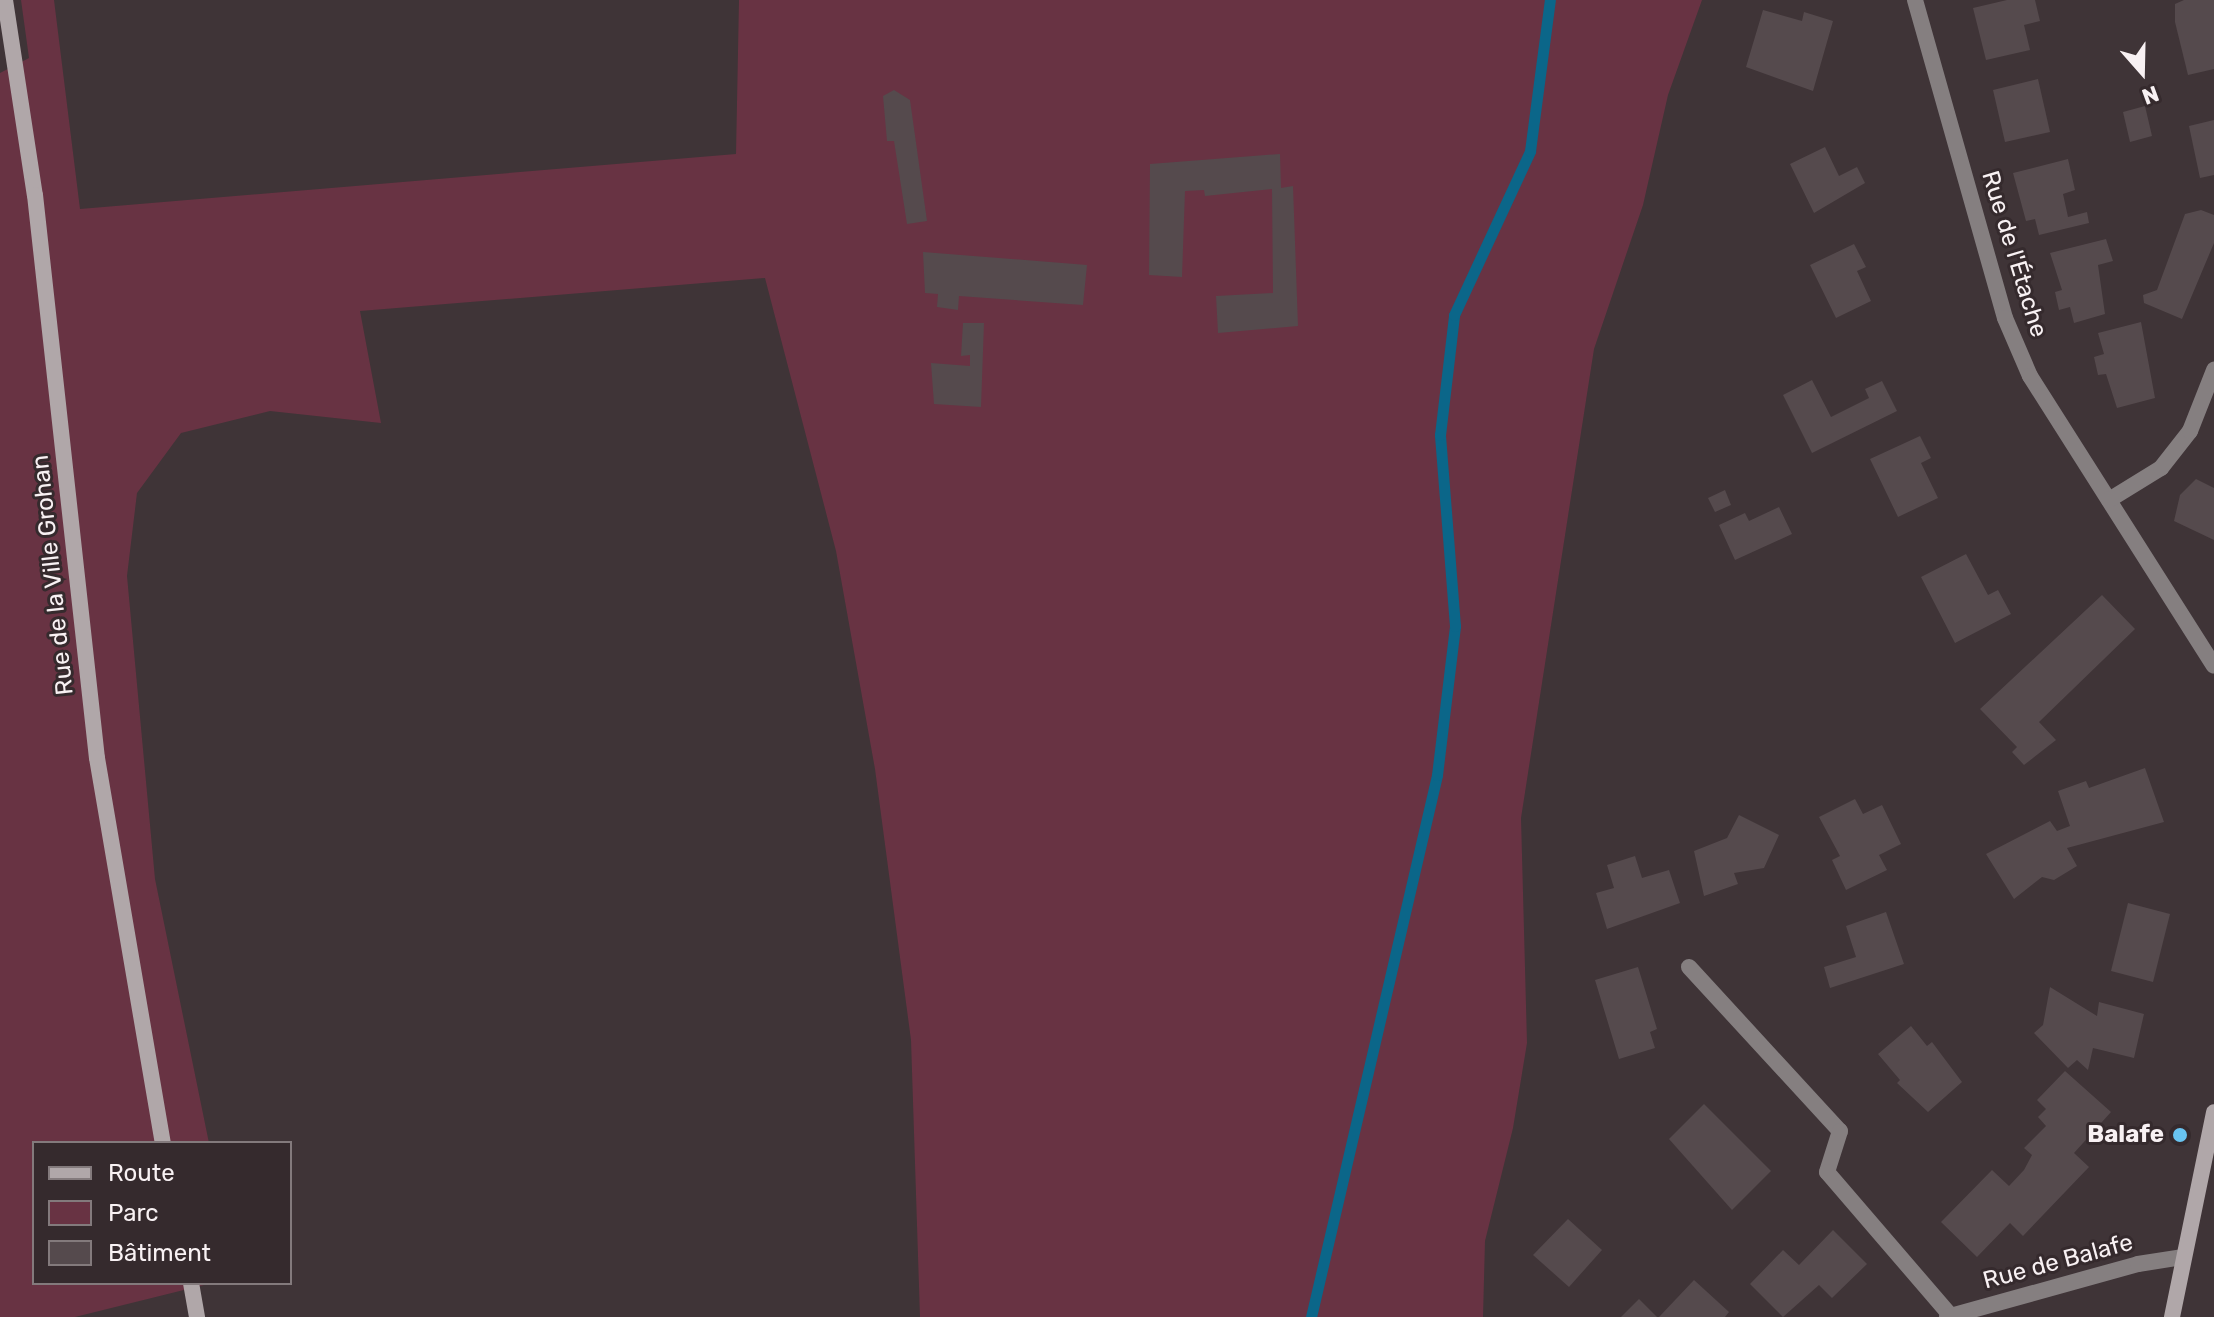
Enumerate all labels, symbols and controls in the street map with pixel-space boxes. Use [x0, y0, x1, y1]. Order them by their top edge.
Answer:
north arrow [2102, 32, 2182, 112]
text: N [2138, 80, 2162, 110]
street label: Rue de l'Étache [1975, 167, 2053, 341]
street label: Rue de la Ville Grohan [26, 453, 80, 697]
place label: Balafe [2087, 1121, 2164, 1149]
marker: Balafe [2171, 1126, 2189, 1144]
legend [32, 1141, 292, 1285]
text: Route [108, 1159, 175, 1187]
text: Parc [108, 1199, 159, 1227]
street label: Rue de Balafe [1980, 1228, 2136, 1296]
text: Bâtiment [108, 1239, 211, 1267]

